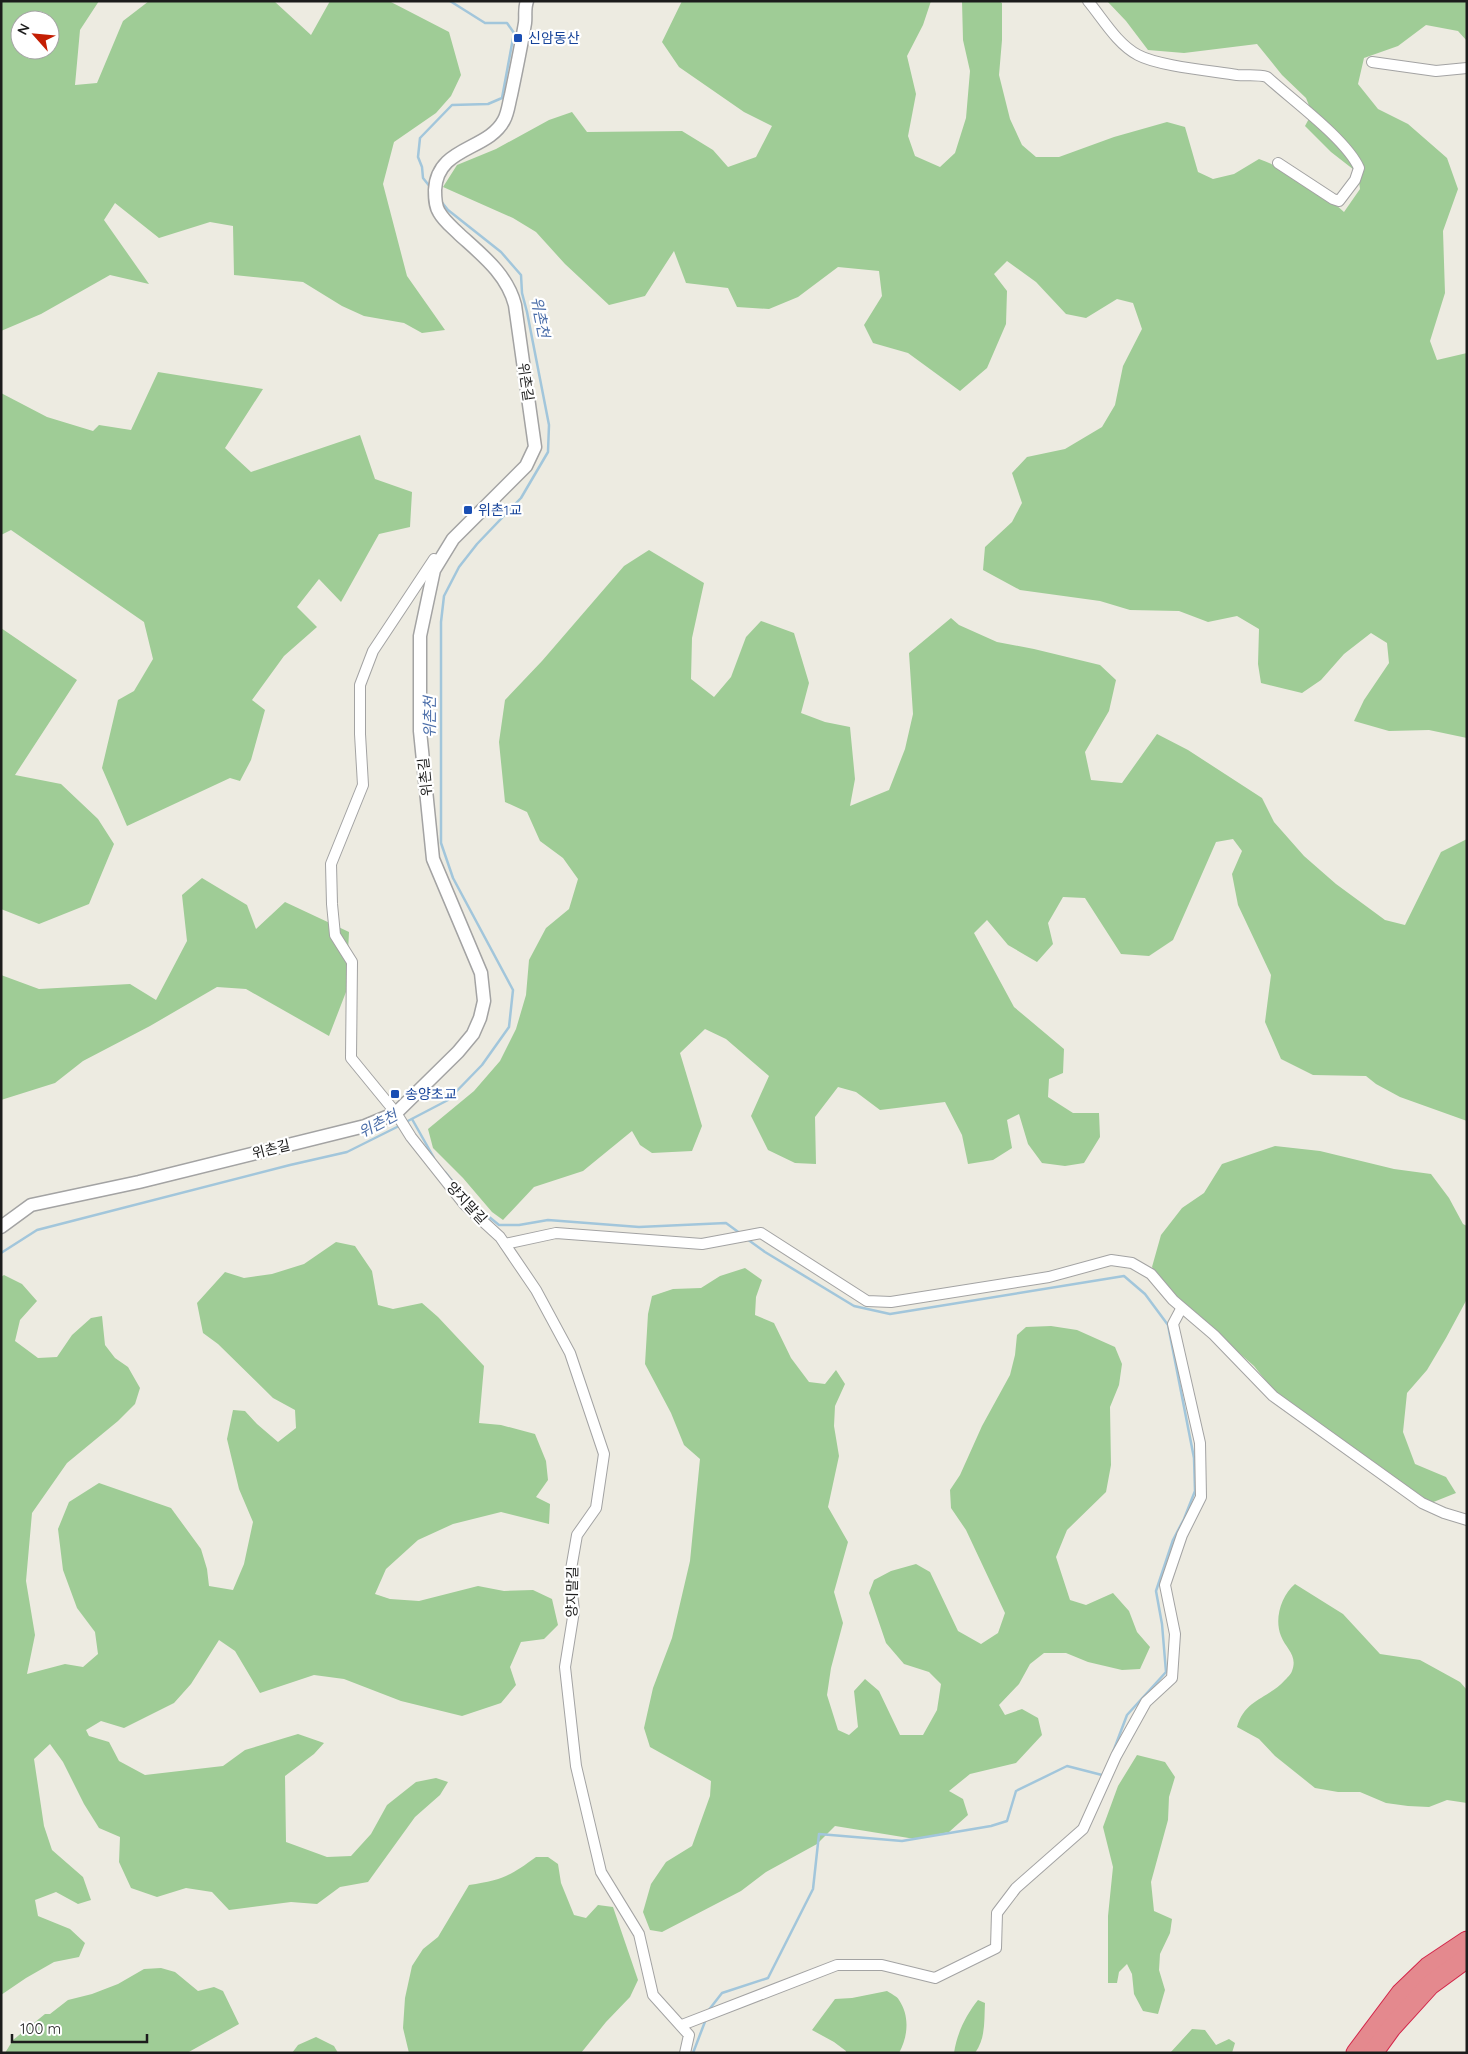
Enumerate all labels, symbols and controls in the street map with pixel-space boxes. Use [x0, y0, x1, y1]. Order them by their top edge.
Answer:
north arrow [10, 10, 60, 60]
text: N [13, 20, 34, 38]
place label: 신암동산 [528, 29, 580, 47]
marker: 신암동산 [512, 32, 524, 44]
water label: 위촌천 [527, 295, 554, 341]
street label: 위촌길 [514, 362, 538, 402]
place label: 위촌1교 [478, 501, 522, 519]
marker: 위촌1교 [462, 504, 474, 516]
water label: 위촌천 [420, 694, 439, 738]
street label: 위촌길 [414, 757, 436, 797]
place label: 송양초교 [405, 1085, 457, 1103]
marker: 송양초교 [389, 1088, 401, 1100]
water label: 위촌천 [355, 1104, 402, 1142]
street label: 위촌길 [250, 1136, 292, 1162]
street label: 양지말길 [443, 1178, 491, 1228]
street label: 양지말길 [563, 1566, 581, 1618]
scale bar [12, 2012, 148, 2044]
text: 100 m [20, 2019, 61, 2038]

